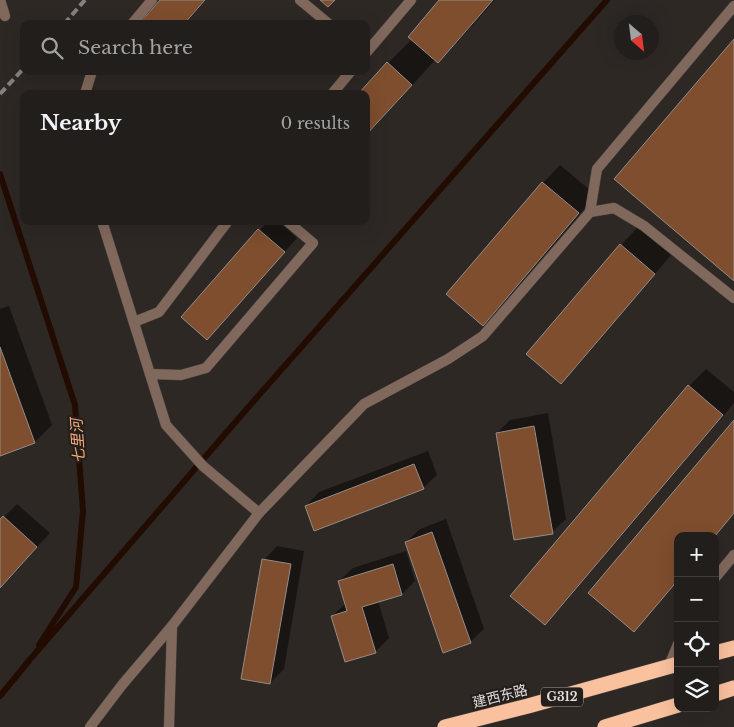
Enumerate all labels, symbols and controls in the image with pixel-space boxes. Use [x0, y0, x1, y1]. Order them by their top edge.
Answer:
north arrow [614, 15, 659, 60]
search box [20, 20, 370, 75]
icon: search [38, 34, 66, 62]
text: Search here [78, 36, 193, 59]
text: Nearby [40, 110, 121, 136]
text: 0 results [281, 113, 350, 133]
water label: 七里河 [66, 415, 89, 464]
map controls [674, 532, 719, 712]
button: + [674, 532, 719, 577]
button: − [674, 577, 719, 622]
button: locate [674, 622, 719, 667]
button: layers [674, 667, 719, 712]
street label: 建西东路 [471, 680, 529, 712]
road number: G312 [541, 688, 583, 706]

